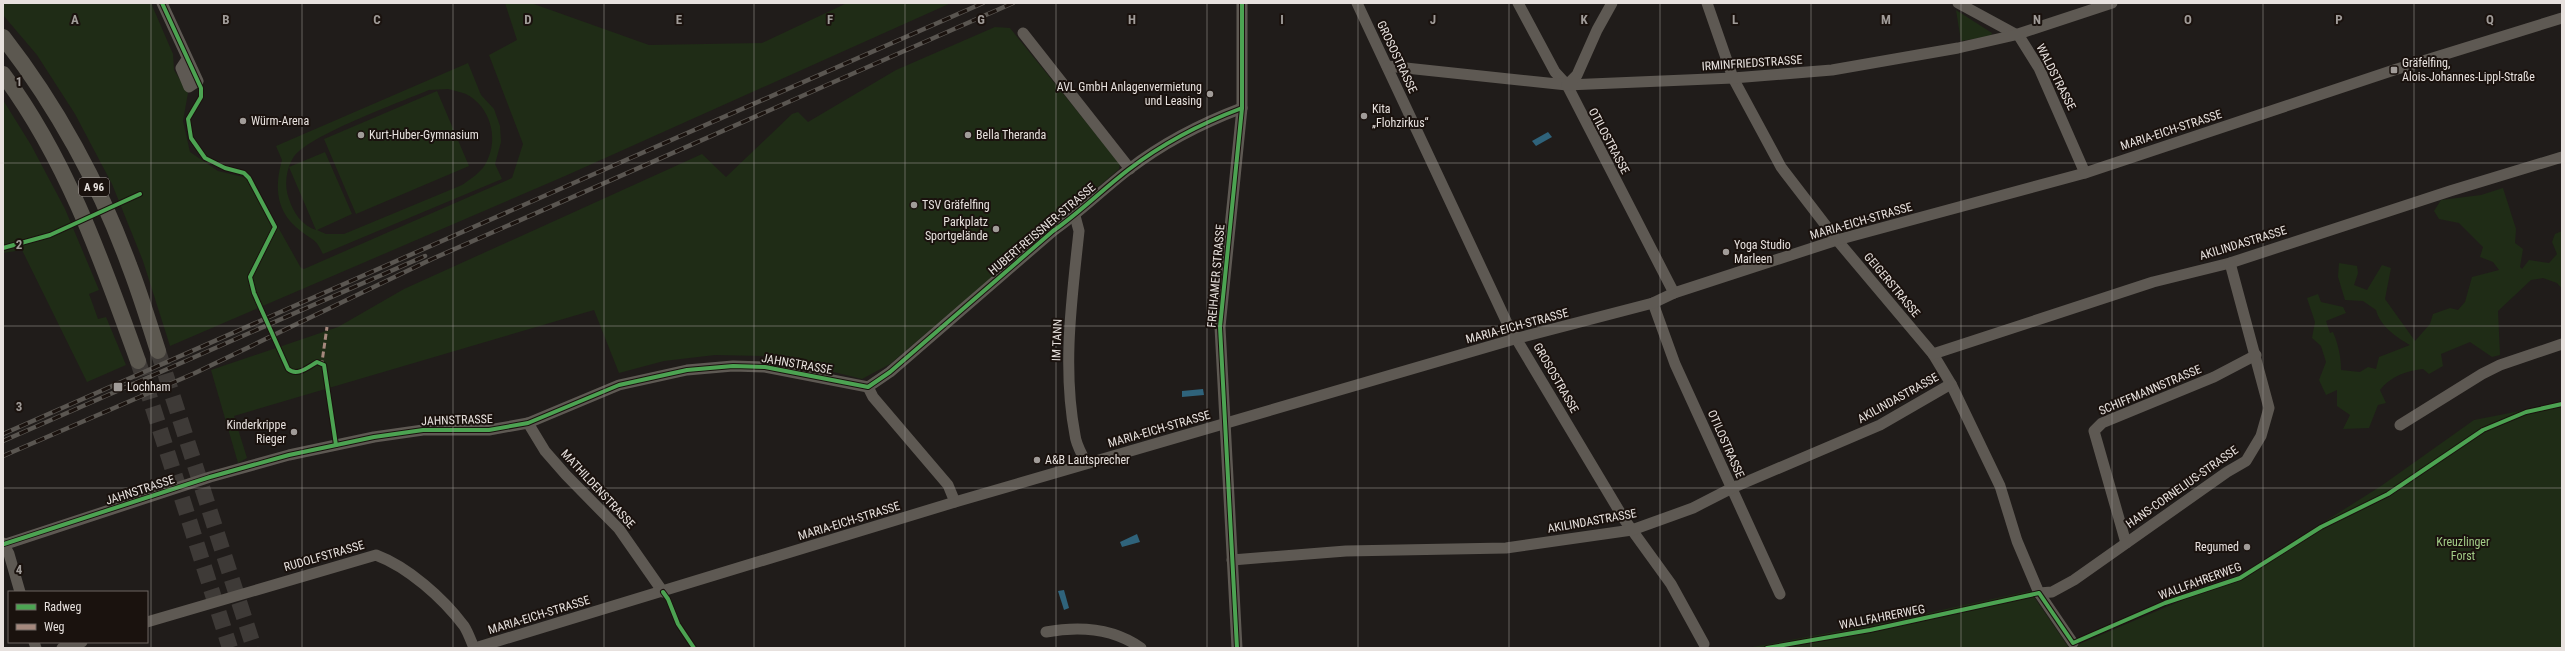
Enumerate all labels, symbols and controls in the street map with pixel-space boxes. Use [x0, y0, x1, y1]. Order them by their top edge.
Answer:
text: A [71, 12, 79, 27]
text: B [222, 12, 230, 27]
text: C [373, 12, 381, 27]
text: D [524, 12, 532, 27]
text: E [676, 12, 683, 27]
text: F [827, 12, 833, 27]
text: G [977, 12, 985, 27]
text: H [1128, 12, 1136, 27]
text: I [1280, 12, 1284, 27]
text: J [1430, 12, 1436, 27]
text: K [1580, 12, 1588, 27]
text: L [1732, 12, 1738, 27]
text: M [1881, 12, 1891, 27]
text: N [2033, 12, 2041, 27]
text: O [2184, 12, 2192, 27]
text: P [2335, 12, 2343, 27]
text: Q [2486, 12, 2494, 27]
street label: GROSOSTRASSE [1374, 19, 1420, 95]
street label: WALDSTRASSE [2033, 42, 2079, 113]
street label: IRMINFRIEDSTRASSE [1701, 52, 1803, 74]
place label: Gräfelfing, Alois-Johannes-Lippl-Straße [2402, 56, 2535, 84]
marker: Gräfelfing, Alois-Johannes-Lippl-Straße [2389, 65, 2399, 75]
text: 1 [16, 74, 22, 89]
place label: AVL GmbH Anlagenvermietung und Leasing [1057, 80, 1202, 108]
marker: AVL GmbH Anlagenvermietung und Leasing [1205, 89, 1215, 99]
place label: Kita „Flohzirkus“ [1372, 102, 1429, 130]
street label: OTILOSTRASSE [1586, 105, 1632, 177]
street label: MARIA-EICH-STRASSE [2119, 107, 2224, 153]
marker: Kita „Flohzirkus“ [1359, 111, 1369, 121]
place label: Würm-Arena [251, 114, 309, 128]
marker: Würm-Arena [238, 116, 248, 126]
place label: Kurt-Huber-Gymnasium [369, 128, 479, 142]
place label: Bella Theranda [976, 128, 1047, 142]
marker: Kurt-Huber-Gymnasium [356, 130, 366, 140]
marker: Bella Theranda [963, 130, 973, 140]
road number: A 96 [79, 178, 109, 196]
street label: HUBERT-REISSNER-STRASSE [986, 180, 1098, 278]
place label: TSV Gräfelfing [922, 198, 990, 212]
marker: TSV Gräfelfing [909, 200, 919, 210]
street label: MARIA-EICH-STRASSE [1808, 200, 1914, 242]
place label: Parkplatz Sportgelände [925, 215, 988, 243]
street label: AKILINDASTRASSE [2198, 223, 2288, 263]
marker: Parkplatz Sportgelände [991, 224, 1001, 234]
street label: FREIHAMER STRASSE [1204, 224, 1228, 328]
text: 2 [16, 237, 23, 252]
place label: Yoga Studio Marleen [1734, 238, 1791, 266]
marker: Yoga Studio Marleen [1721, 247, 1731, 257]
street label: GEIGERSTRASSE [1861, 250, 1923, 320]
street label: MARIA-EICH-STRASSE [1464, 306, 1570, 346]
street label: IM TANN [1049, 319, 1065, 361]
street label: GROSOSTRASSE [1530, 341, 1582, 415]
street label: JAHNSTRASSE [761, 351, 834, 377]
street label: SCHIFFMANNSTRASSE [2097, 362, 2203, 418]
street label: AKILINDASTRASSE [1855, 370, 1941, 426]
place label: Lochham [127, 380, 171, 394]
marker: Lochham [112, 381, 124, 393]
text: 3 [16, 399, 22, 414]
street label: MARIA-EICH-STRASSE [1106, 408, 1212, 450]
street label: OTILOSTRASSE [1705, 408, 1747, 480]
street label: JAHNSTRASSE [421, 412, 493, 428]
place label: Kinderkrippe Rieger [226, 418, 286, 446]
marker: Kinderkrippe Rieger [289, 427, 299, 437]
street label: HANS-CORNELIUS-STRASSE [2123, 443, 2241, 531]
street label: MATHILDENSTRASSE [558, 447, 638, 531]
place label: A&B Lautsprecher [1045, 453, 1130, 467]
marker: A&B Lautsprecher [1032, 455, 1042, 465]
street label: JAHNSTRASSE [104, 472, 176, 508]
street label: MARIA-EICH-STRASSE [796, 499, 902, 543]
street label: AKILINDASTRASSE [1546, 506, 1638, 536]
park label: Kreuzlinger Forst [2436, 535, 2490, 563]
street label: RUDOLFSTRASSE [282, 538, 366, 574]
place label: Regumed [2195, 540, 2239, 554]
marker: Regumed [2242, 542, 2252, 552]
street label: WALLFAHRERWEG [2157, 559, 2243, 603]
text: 4 [16, 562, 23, 577]
legend [8, 591, 148, 643]
street label: MARIA-EICH-STRASSE [486, 593, 592, 637]
text: Radweg [44, 600, 81, 614]
street label: WALLFAHRERWEG [1838, 602, 1926, 632]
text: Weg [44, 620, 65, 634]

